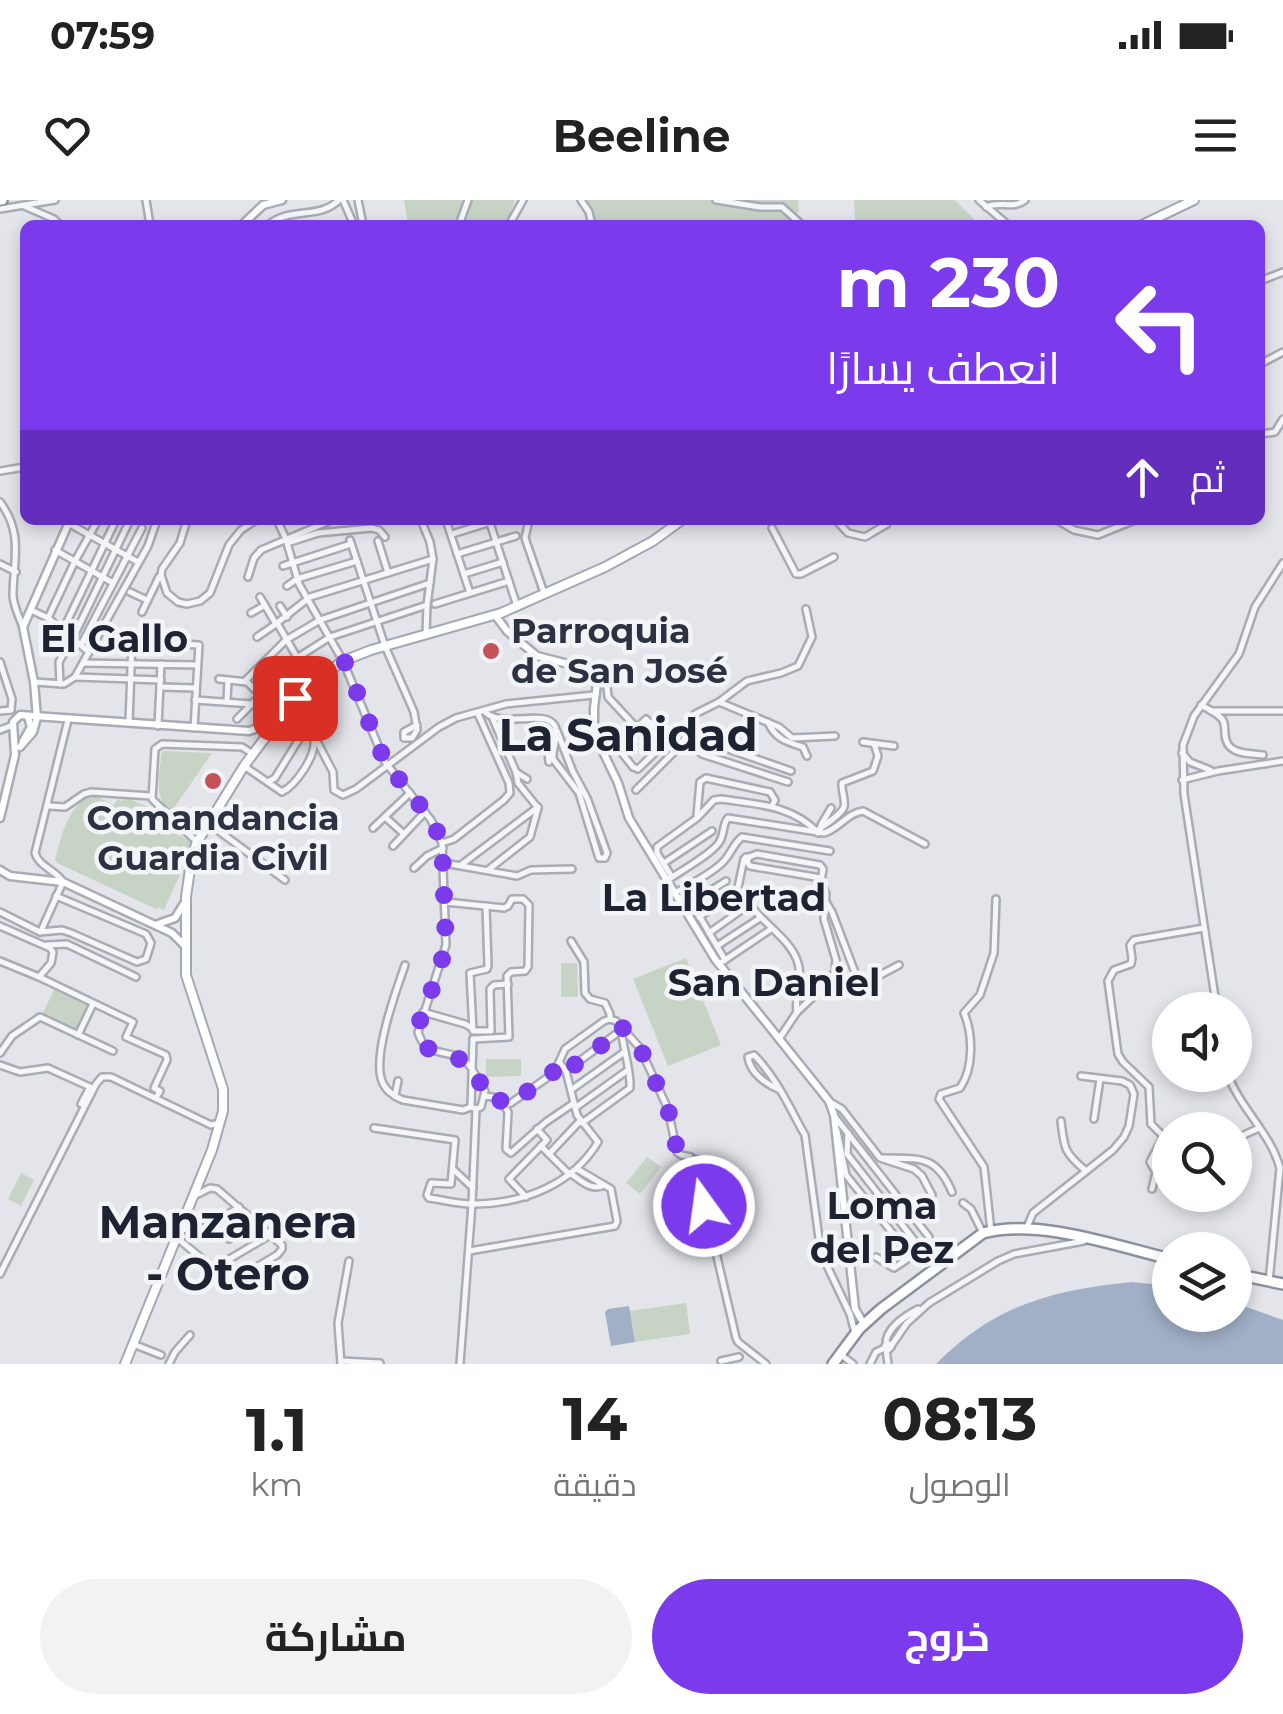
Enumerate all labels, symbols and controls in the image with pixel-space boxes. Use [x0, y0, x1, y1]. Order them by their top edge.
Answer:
text: 07:59 [50, 12, 155, 59]
icon: heart [40, 108, 95, 163]
text: Beeline [553, 108, 731, 163]
icon: menu [1188, 108, 1243, 163]
text: 230 m [836, 239, 1060, 325]
icon: left [1095, 260, 1225, 390]
text: انعطف يسارًا [826, 340, 1060, 395]
icon: ahead [1115, 450, 1170, 505]
text: ثم [1190, 455, 1225, 502]
place label: Parroquia de San José [511, 609, 728, 692]
district label: El Gallo [40, 615, 188, 662]
marker: Parroquia de San José [480, 640, 502, 662]
pin [253, 656, 338, 741]
icon: arrive [268, 671, 323, 726]
district label: La Sanidad [498, 707, 758, 762]
marker: Comandancia Guardia Civil [202, 770, 224, 792]
place label: Comandancia Guardia Civil [86, 796, 340, 879]
district label: La Libertad [602, 874, 826, 921]
district label: San Daniel [668, 959, 880, 1006]
map controls [1152, 992, 1252, 1332]
button: sound [1152, 992, 1252, 1092]
button: search [1152, 1112, 1252, 1212]
position arrow [652, 1154, 756, 1258]
district label: Loma del Pez [810, 1182, 954, 1273]
district label: Manzanera - Otero [98, 1194, 358, 1301]
button: layers [1152, 1232, 1252, 1332]
text: 14 [562, 1382, 627, 1455]
text: 08:13 [882, 1382, 1037, 1455]
text: 1.1 [246, 1393, 308, 1466]
text: km [250, 1465, 303, 1504]
text: دقيقة [553, 1465, 636, 1504]
text: الوصول [909, 1465, 1011, 1504]
button: مشاركة [40, 1579, 632, 1694]
button: خروج [652, 1579, 1243, 1694]

